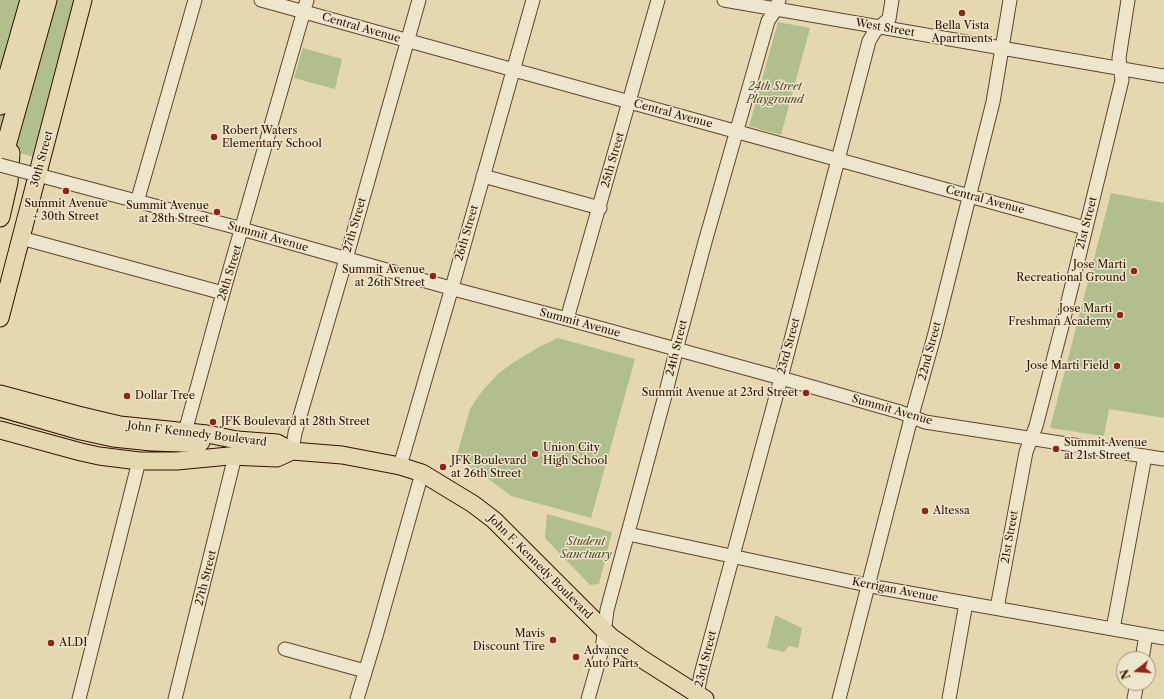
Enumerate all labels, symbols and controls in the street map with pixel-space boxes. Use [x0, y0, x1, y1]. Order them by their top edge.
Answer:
marker: Bella Vista Apartments [957, 8, 967, 18]
street label: Central Avenue [320, 10, 402, 46]
street label: West Street [854, 16, 916, 40]
place label: Bella Vista Apartments [931, 19, 993, 45]
park label: 24th Street Playground [746, 80, 804, 106]
street label: Central Avenue [632, 97, 714, 131]
place label: Robert Waters Elementary School [222, 124, 322, 150]
street label: 30th Street [28, 129, 56, 189]
street label: 25th Street [599, 131, 627, 189]
marker: Robert Waters Elementary School [209, 132, 219, 142]
street label: Central Avenue [944, 183, 1026, 217]
marker: Summit Avenue + 30th Street [61, 186, 71, 196]
street label: 21st Street [1074, 195, 1100, 251]
street label: 27th Street [341, 196, 369, 254]
place label: Summit Avenue + 30th Street [24, 197, 108, 223]
place label: Summit Avenue at 28th Street [126, 199, 209, 225]
street label: 26th Street [453, 203, 481, 263]
marker: Summit Avenue at 28th Street [212, 207, 222, 217]
street label: Summit Avenue [226, 219, 310, 255]
street label: 28th Street [215, 243, 245, 303]
place label: Jose Marti Recreational Ground [1016, 258, 1126, 284]
place label: Summit Avenue at 26th Street [342, 263, 425, 289]
marker: Jose Marti Recreational Ground [1129, 266, 1139, 276]
marker: Summit Avenue at 26th Street [428, 271, 438, 281]
place label: Jose Marti Freshman Academy [1008, 302, 1112, 328]
street label: Summit Avenue [538, 306, 622, 340]
marker: Jose Marti Freshman Academy [1115, 310, 1125, 320]
street label: 23rd Street [775, 316, 803, 376]
street label: 24th Street [664, 318, 690, 378]
street label: 22nd Street [916, 320, 944, 382]
place label: Jose Marti Field [1026, 359, 1109, 373]
marker: Jose Marti Field [1112, 361, 1122, 371]
place label: Summit Avenue at 23rd Street [642, 386, 798, 400]
marker: Summit Avenue at 23rd Street [801, 388, 811, 398]
place label: Dollar Tree [135, 389, 195, 403]
marker: Dollar Tree [122, 391, 132, 401]
street label: Summit Avenue [850, 392, 934, 428]
place label: JFK Boulevard at 28th Street [221, 415, 370, 429]
marker: JFK Boulevard at 28th Street [208, 417, 218, 427]
street label: John F Kennedy Boulevard [127, 419, 267, 449]
place label: Summit Avenue at 21st Street [1064, 436, 1147, 462]
place label: Union City High School [543, 441, 607, 467]
marker: Summit Avenue at 21st Street [1051, 444, 1061, 454]
marker: Union City High School [530, 449, 540, 459]
place label: JFK Boulevard at 26th Street [451, 454, 527, 480]
marker: JFK Boulevard at 26th Street [438, 462, 448, 472]
place label: Altessa [933, 504, 970, 518]
marker: Altessa [920, 506, 930, 516]
street label: 21st Street [999, 509, 1021, 565]
street label: John F. Kennedy Boulevard [485, 512, 595, 622]
park label: Student Sanctuary [560, 535, 612, 561]
street label: 27th Street [193, 549, 219, 607]
street label: Kerrigan Avenue [851, 575, 939, 605]
place label: Mavis Discount Tire [473, 627, 545, 653]
street label: 23rd Street [693, 629, 719, 689]
marker: Mavis Discount Tire [548, 635, 558, 645]
place label: ALDI [59, 636, 87, 650]
marker: ALDI [46, 638, 56, 648]
place label: Advance Auto Parts [584, 644, 639, 670]
north arrow [1116, 651, 1156, 691]
marker: Advance Auto Parts [571, 652, 581, 662]
text: N [1117, 668, 1134, 681]

